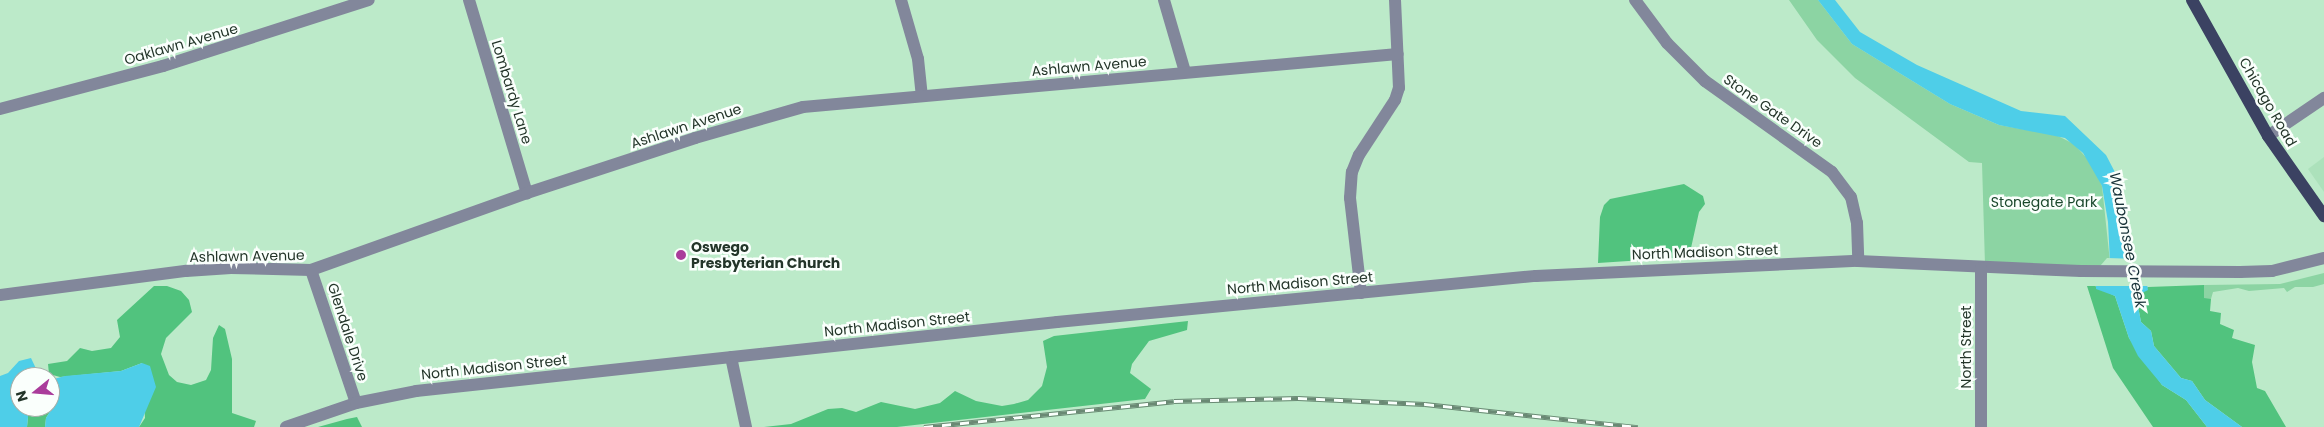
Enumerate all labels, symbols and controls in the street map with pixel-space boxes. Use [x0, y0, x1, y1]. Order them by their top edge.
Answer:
street label: Oaklawn Avenue [122, 20, 240, 68]
street label: Lombardy Lane [488, 38, 536, 146]
street label: Ashlawn Avenue [1031, 53, 1147, 79]
street label: Chicago Road [2236, 55, 2300, 149]
street label: Stone Gate Drive [1720, 71, 1826, 151]
street label: Ashlawn Avenue [629, 100, 743, 152]
water label: Waubonsee Creek [2106, 170, 2150, 310]
park label: Stonegate Park [1991, 194, 2097, 210]
place label: Oswego Presbyterian Church [691, 239, 840, 272]
street label: North Madison Street [1632, 241, 1778, 263]
street label: Ashlawn Avenue [189, 247, 305, 265]
marker: Oswego Presbyterian Church [675, 249, 687, 261]
street label: North Madison Street [1226, 268, 1374, 298]
street label: Glendale Drive [324, 281, 372, 383]
street label: North Street [1958, 306, 1974, 388]
street label: North Madison Street [823, 308, 971, 340]
street label: North Madison Street [420, 351, 568, 383]
north arrow [10, 367, 60, 417]
text: N [11, 388, 33, 404]

